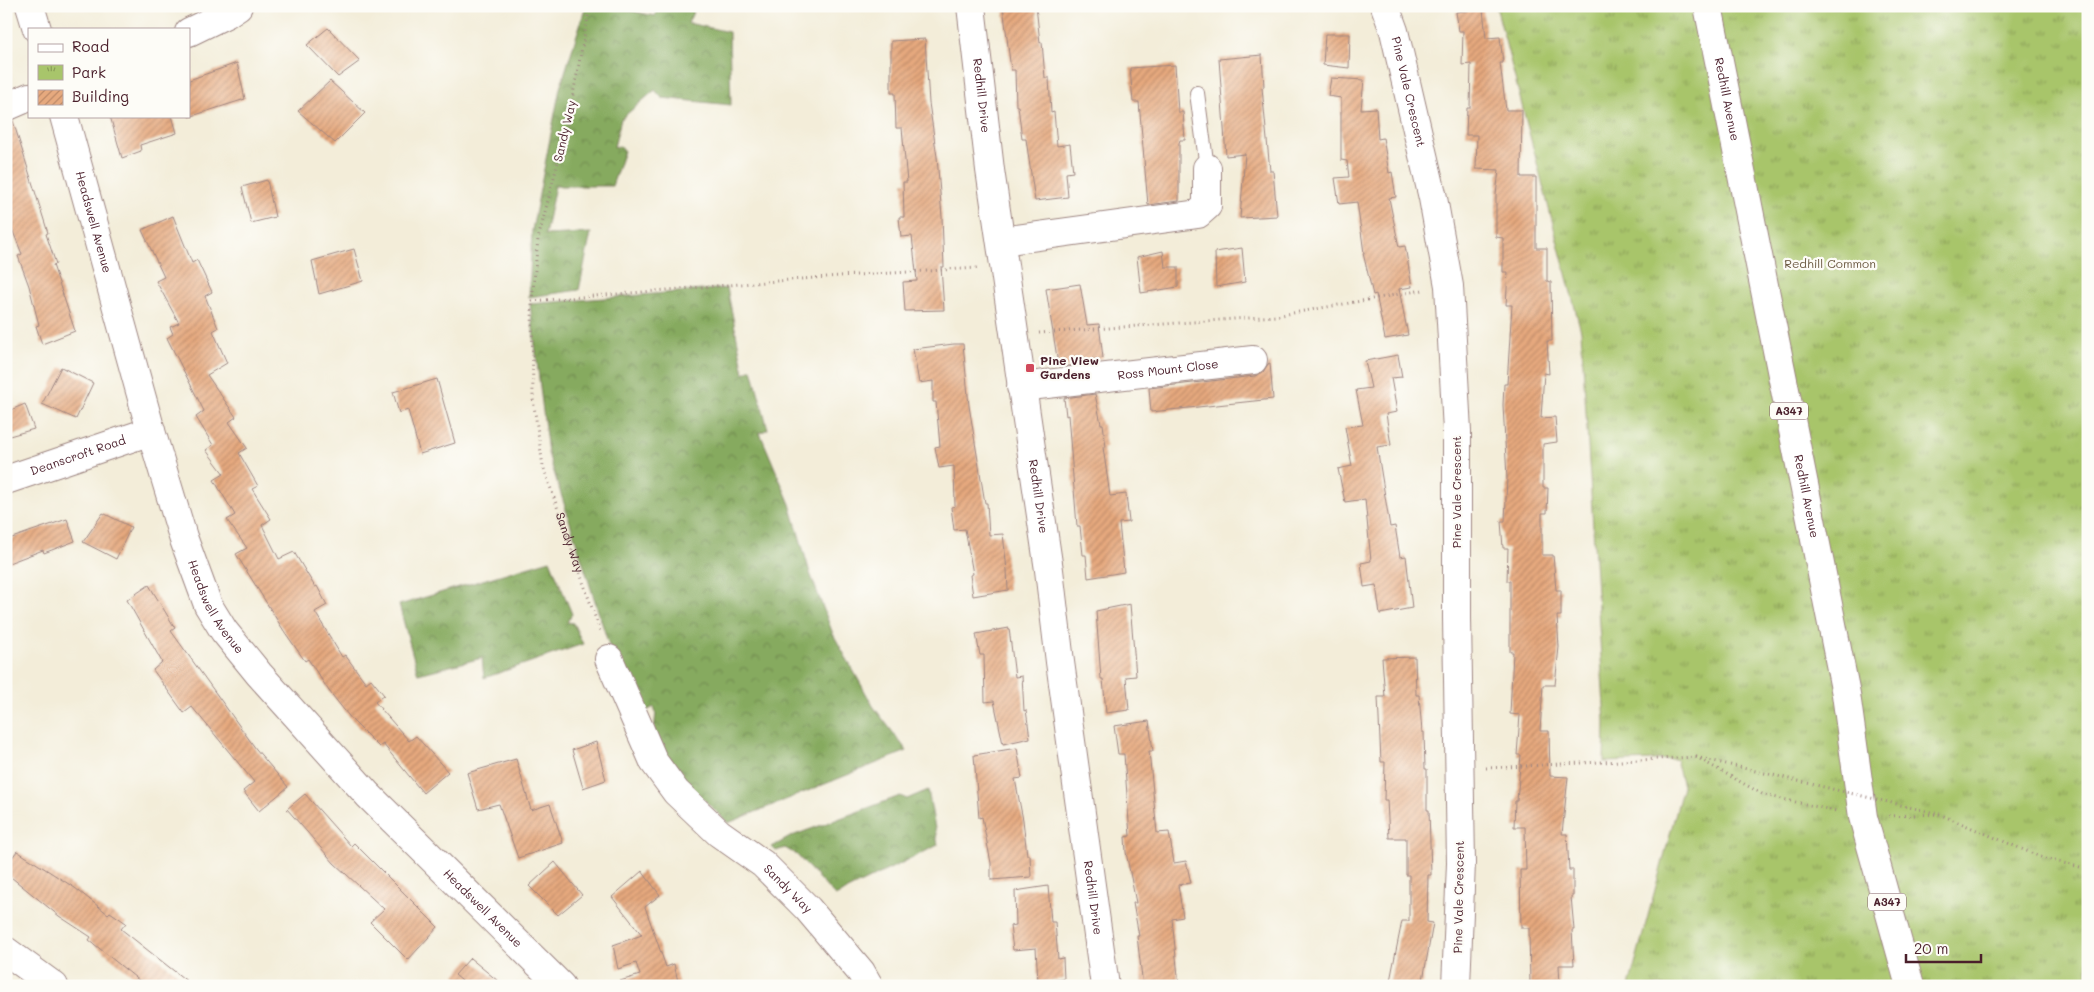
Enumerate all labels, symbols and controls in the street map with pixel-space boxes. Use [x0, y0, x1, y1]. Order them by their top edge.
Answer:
legend [28, 28, 190, 118]
street label: Pine Vale Crescent [1389, 35, 1430, 148]
text: Road [72, 36, 109, 56]
street label: Redhill Avenue [1711, 56, 1744, 142]
street label: Redhill Drive [970, 57, 995, 133]
text: Park [72, 62, 106, 82]
text: Building [72, 86, 129, 106]
street label: Sandy Way [549, 98, 579, 163]
street label: Headswell Avenue [73, 169, 116, 275]
park label: Redhill Common [1784, 255, 1876, 271]
place label: Pine View Gardens [1040, 352, 1099, 382]
street label: Ross Mount Close [1117, 355, 1219, 383]
marker: Pine View Gardens [1024, 362, 1036, 374]
road number: A347 [1770, 402, 1808, 420]
street label: Deanscroft Road [28, 431, 128, 478]
street label: Pine Vale Crescent [1448, 436, 1464, 548]
street label: Redhill Avenue [1791, 453, 1823, 539]
street label: Redhill Drive [1026, 458, 1053, 534]
street label: Sandy Way [553, 510, 588, 575]
street label: Headswell Avenue [185, 557, 248, 656]
street label: Pine Vale Crescent [1449, 841, 1467, 953]
street label: Redhill Drive [1081, 859, 1107, 936]
street label: Sandy Way [761, 860, 816, 916]
street label: Headswell Avenue [440, 865, 526, 950]
road number: A347 [1868, 894, 1906, 910]
scale bar [1906, 932, 1982, 964]
text: 20 m [1914, 938, 1948, 958]

